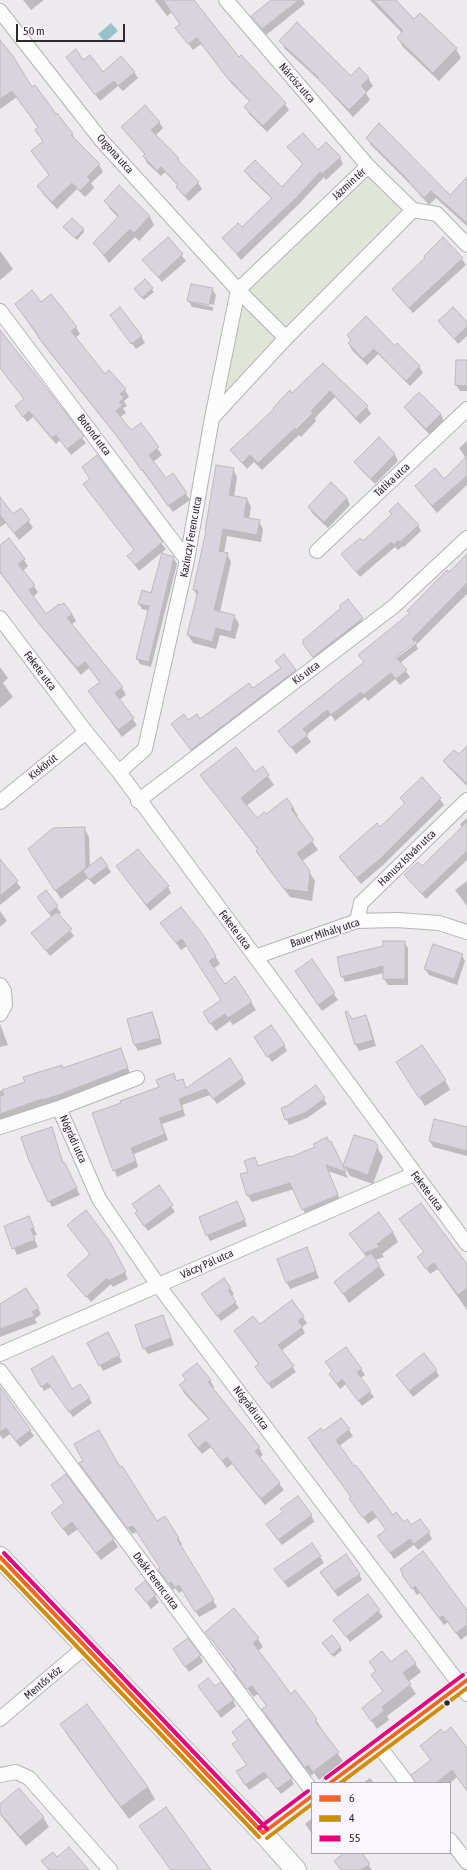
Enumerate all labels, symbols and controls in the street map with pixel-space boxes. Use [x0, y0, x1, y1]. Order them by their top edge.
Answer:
scale bar [18, 16, 127, 42]
text: 50 m [23, 24, 45, 38]
street label: Nárcisz utca [276, 60, 318, 106]
street label: Orgona utca [94, 132, 136, 176]
street label: Jázmin tér [329, 165, 369, 203]
street label: Botond utca [74, 412, 114, 458]
street label: Tátika utca [371, 460, 413, 500]
street label: Kazinczy Ferenc utca [177, 495, 205, 579]
street label: Fekete utca [21, 649, 59, 693]
street label: Kis utca [290, 658, 322, 688]
street label: Kiskörút [26, 751, 60, 783]
street label: Hanusz István utca [375, 827, 439, 889]
street label: Fekete utca [216, 908, 254, 952]
street label: Bauer Mihály utca [289, 916, 361, 950]
street label: Nógrádi utca [57, 1113, 89, 1165]
street label: Fekete utca [408, 1169, 446, 1213]
street label: Váczy Pál utca [179, 1246, 235, 1282]
street label: Nógrádi utca [230, 1384, 272, 1432]
street label: Deák Ferenc utca [130, 1550, 182, 1612]
street label: Mentős köz [22, 1663, 64, 1703]
unlabelled marker [442, 1698, 452, 1708]
legend [311, 1782, 451, 1854]
text: 6 [349, 1791, 355, 1805]
text: 4 [349, 1811, 355, 1825]
text: 55 [349, 1831, 360, 1845]

